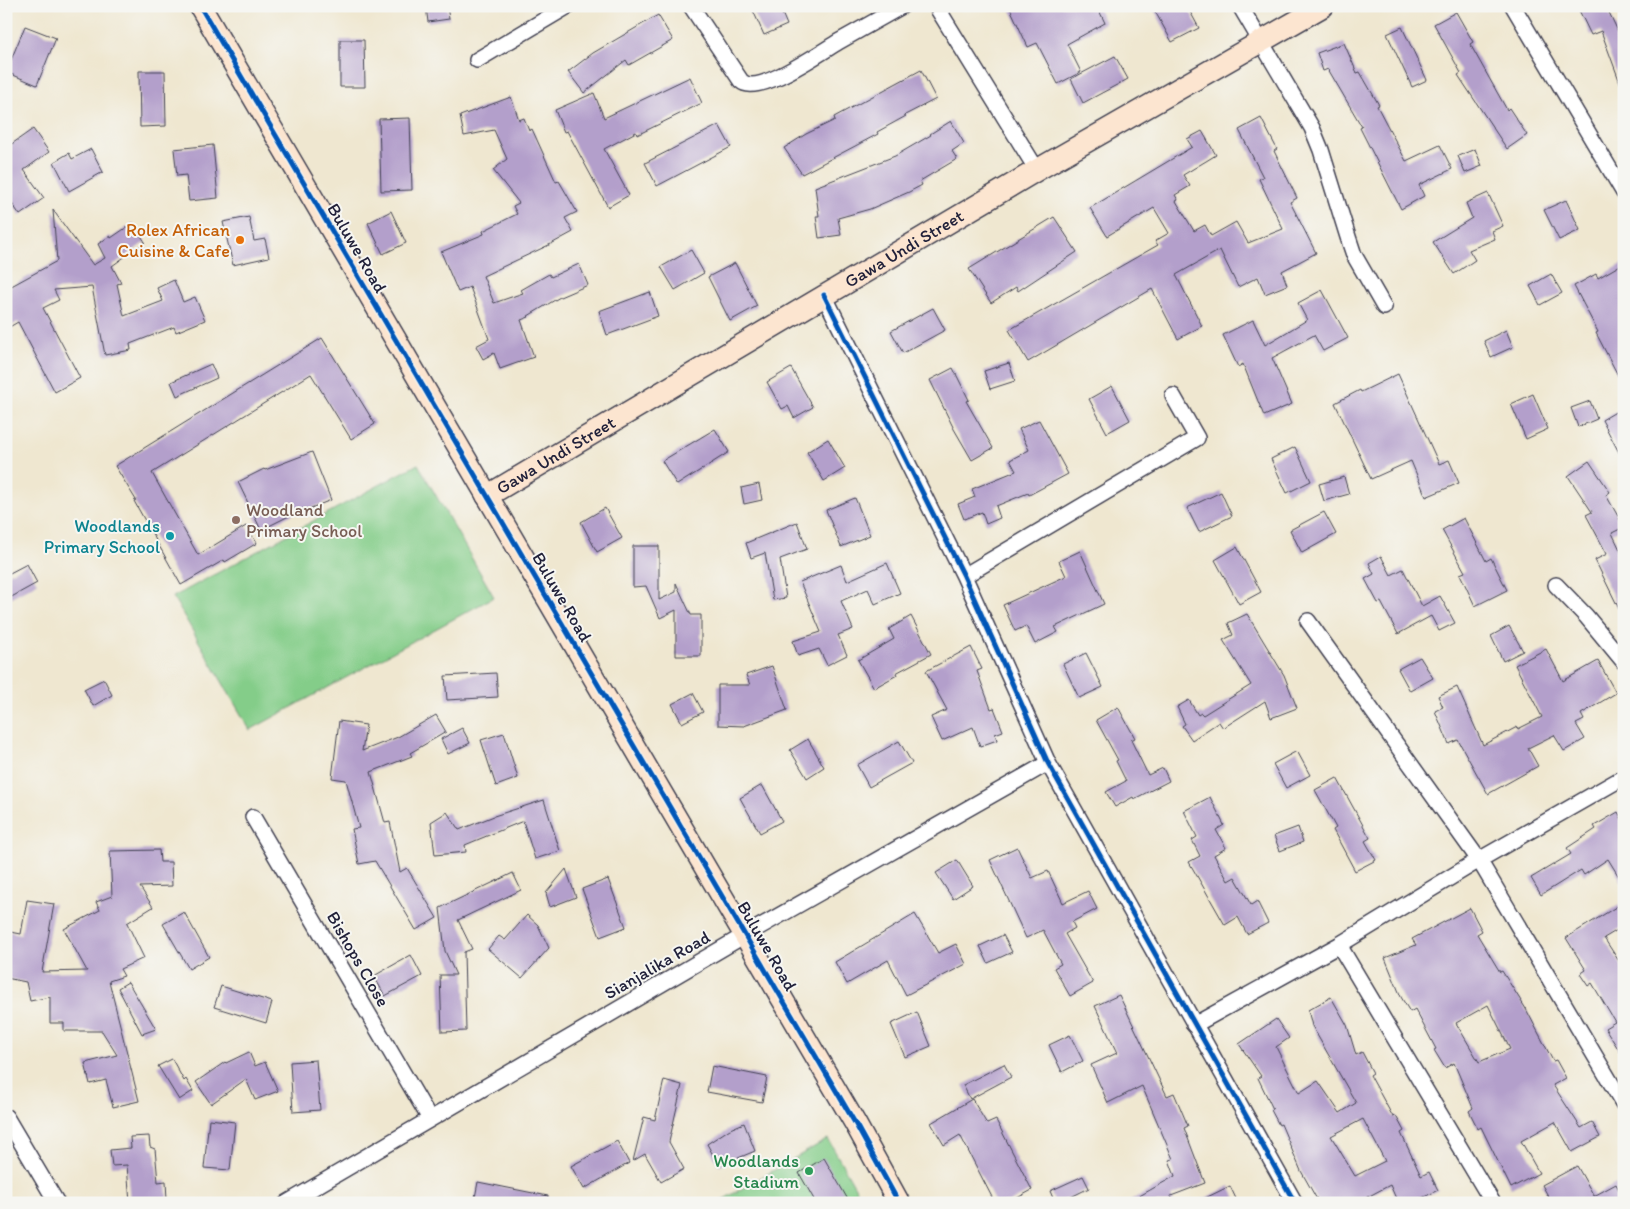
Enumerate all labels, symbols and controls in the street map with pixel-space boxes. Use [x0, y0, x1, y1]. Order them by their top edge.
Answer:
street label: Buluwe Road [322, 199, 392, 297]
street label: Gawa Undi Street [841, 205, 968, 292]
place label: Rolex African Cuisine & Cafe [118, 219, 230, 262]
marker: Rolex African Cuisine & Cafe [234, 234, 246, 246]
street label: Gawa Undi Street [492, 411, 620, 499]
place label: Woodland Primary School [246, 499, 362, 542]
marker: Woodland Primary School [230, 514, 242, 526]
place label: Woodlands Primary School [44, 515, 160, 558]
marker: Woodlands Primary School [164, 530, 176, 542]
street label: Buluwe Road [527, 548, 597, 646]
street label: Buluwe Road [732, 897, 802, 995]
street label: Bishops Close [322, 907, 394, 1011]
street label: Sianjalika Road [600, 926, 714, 1004]
place label: Woodlands Stadium [713, 1150, 799, 1193]
marker: Woodlands Stadium [803, 1165, 815, 1177]

